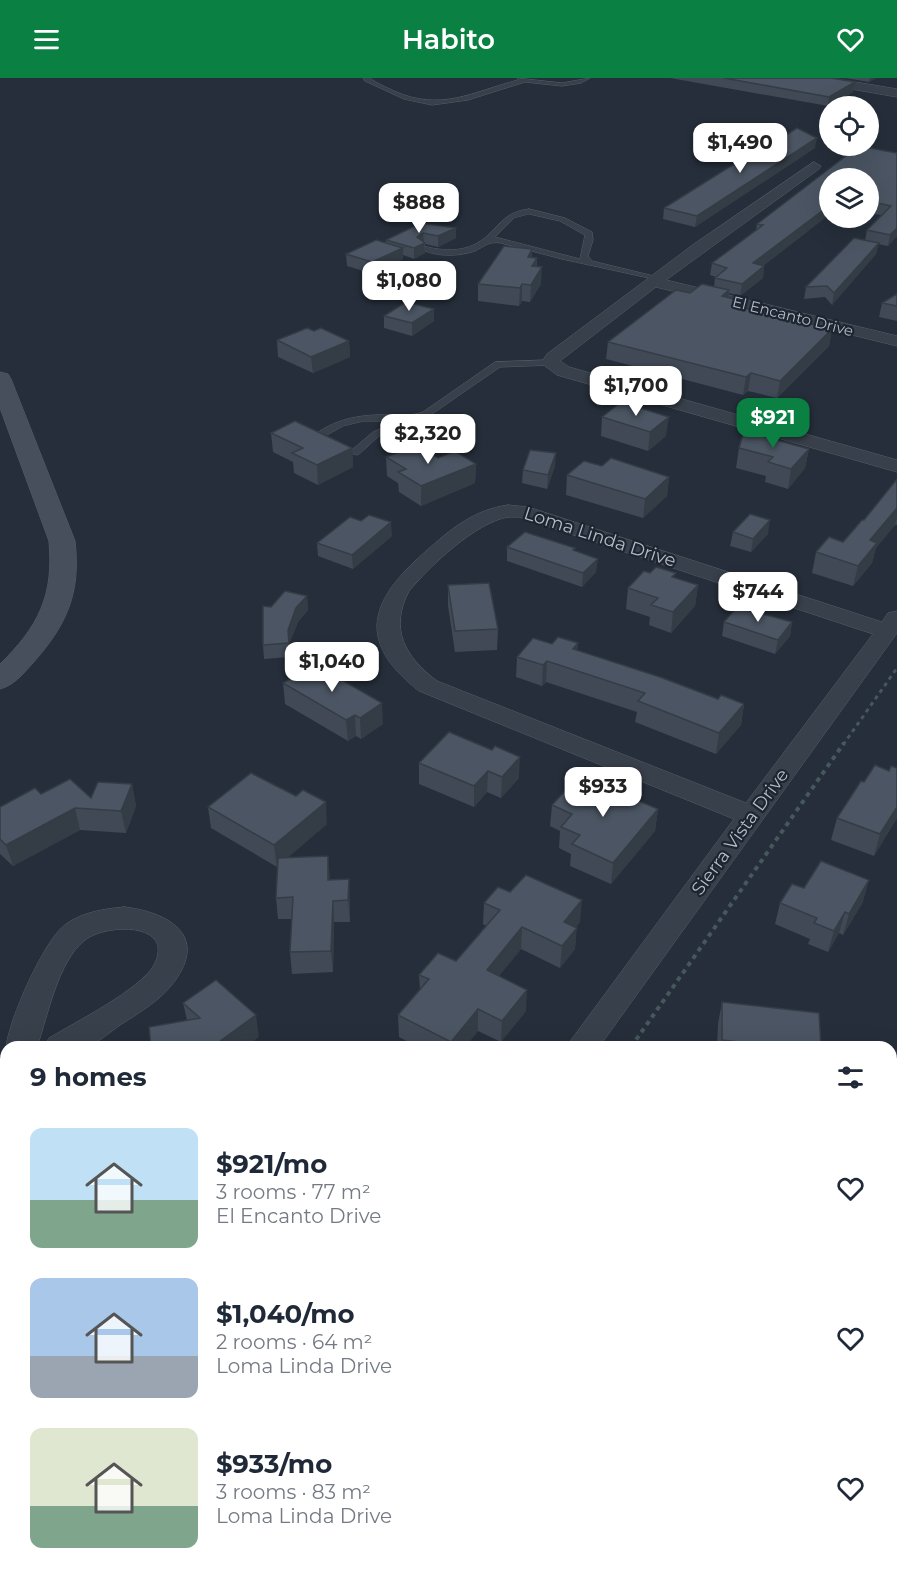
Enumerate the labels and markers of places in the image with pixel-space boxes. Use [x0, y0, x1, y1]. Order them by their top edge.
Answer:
pin: $1,490 [691, 123, 789, 174]
pin: $888 [383, 183, 455, 234]
pin: $1,080 [360, 261, 458, 312]
pin: $1,700 [587, 366, 685, 417]
pin: $921 [737, 398, 809, 449]
pin: $2,320 [379, 414, 477, 465]
pin: $744 [722, 572, 794, 623]
pin: $1,040 [283, 642, 381, 693]
pin: $933 [567, 767, 639, 818]

